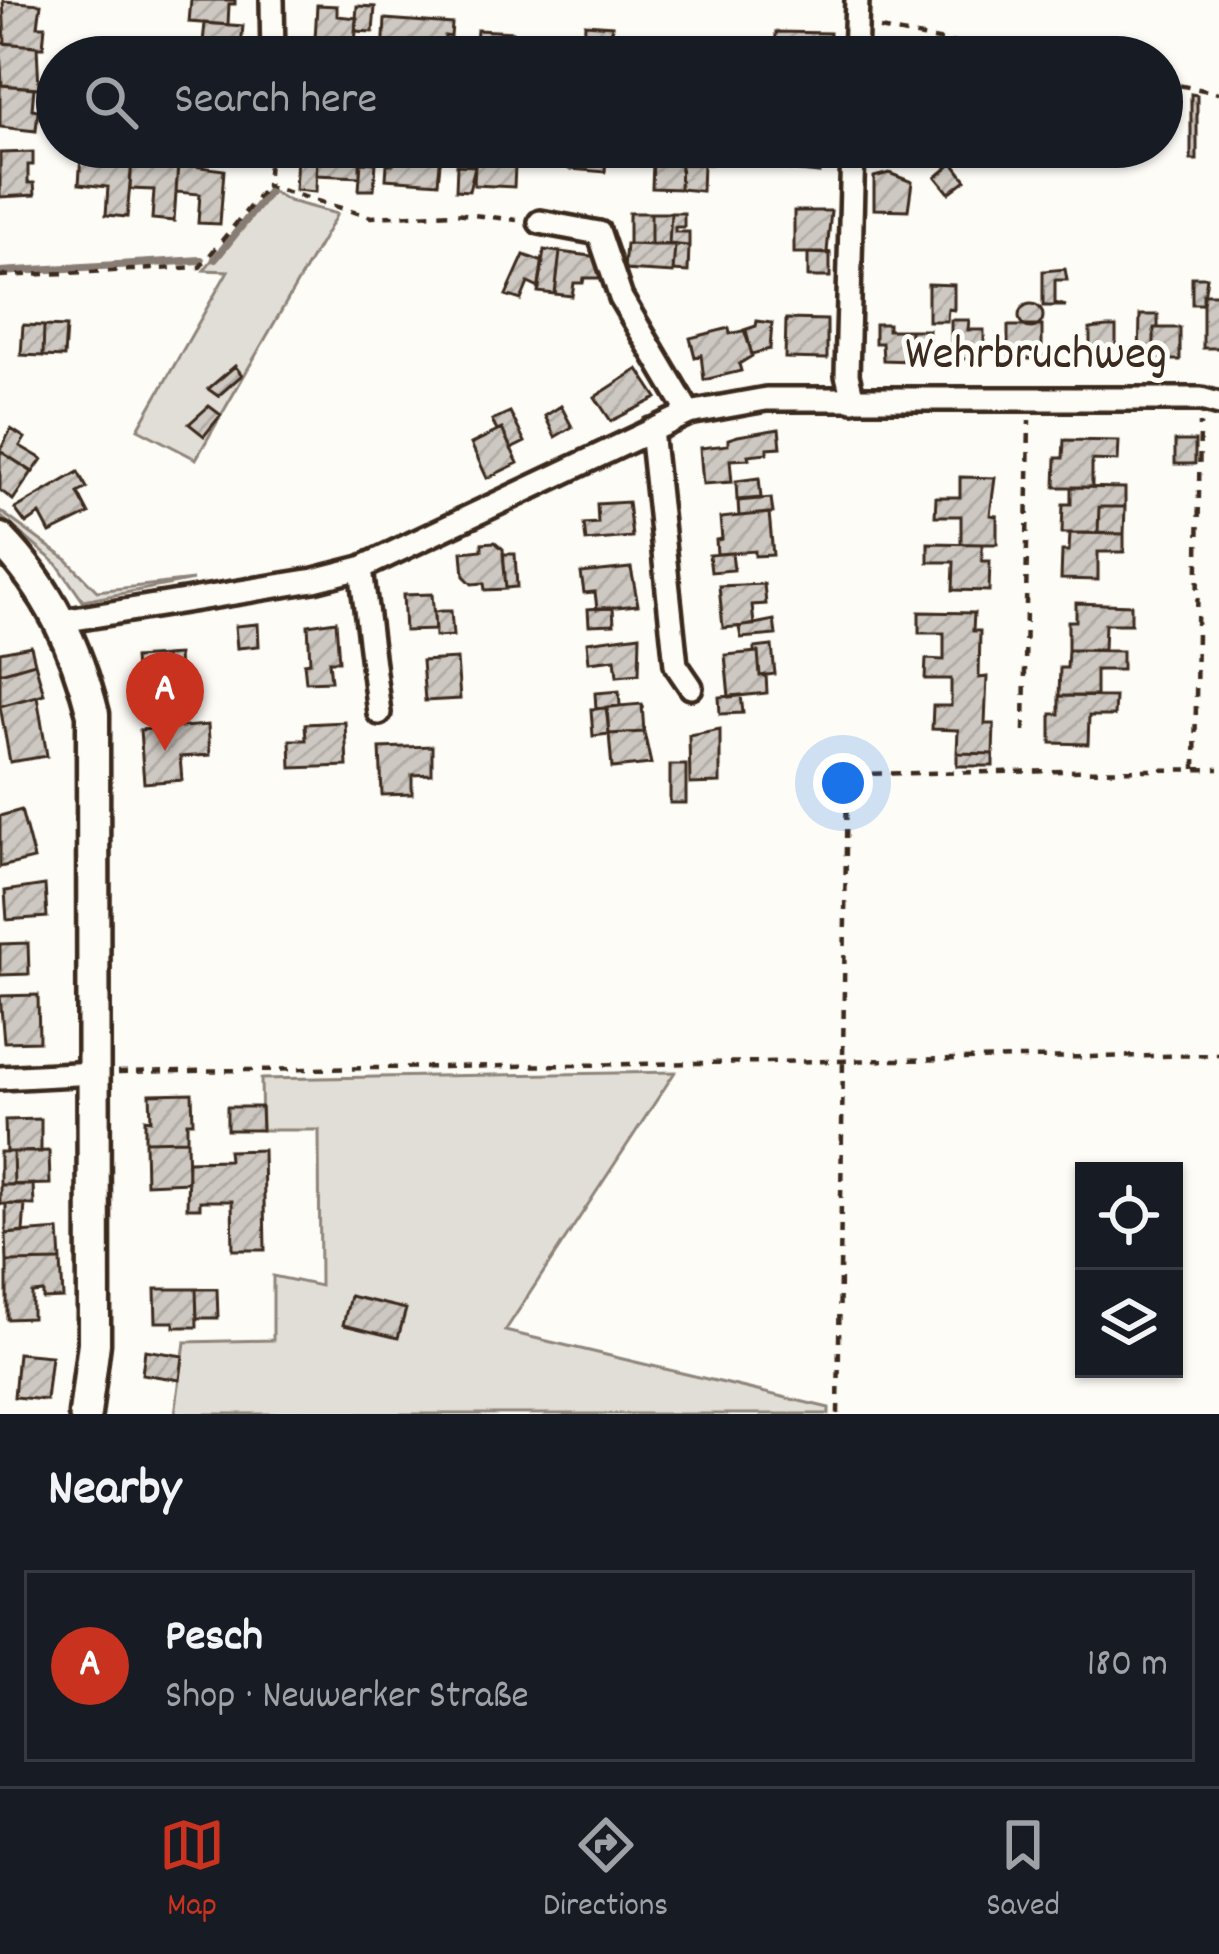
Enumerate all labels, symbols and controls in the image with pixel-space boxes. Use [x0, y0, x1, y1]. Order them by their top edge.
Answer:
search box [36, 36, 1183, 168]
icon: search [78, 69, 144, 135]
text: Search here [174, 70, 377, 134]
street label: Wehrbruchweg [905, 323, 1167, 392]
pin: A [126, 652, 204, 751]
your location [813, 753, 873, 813]
map controls [1075, 1162, 1183, 1378]
button: locate [1075, 1162, 1183, 1270]
button: layers [1075, 1270, 1183, 1378]
text: Nearby [48, 1456, 181, 1528]
text: Pesch [165, 1607, 263, 1671]
text: A [79, 1639, 101, 1694]
text: 180 m [1087, 1639, 1168, 1694]
text: Shop · Neuwerker Straße [165, 1671, 529, 1726]
tab: Map [159, 1812, 225, 1931]
tab: Directions [543, 1812, 668, 1931]
tab: Saved [986, 1812, 1060, 1931]

